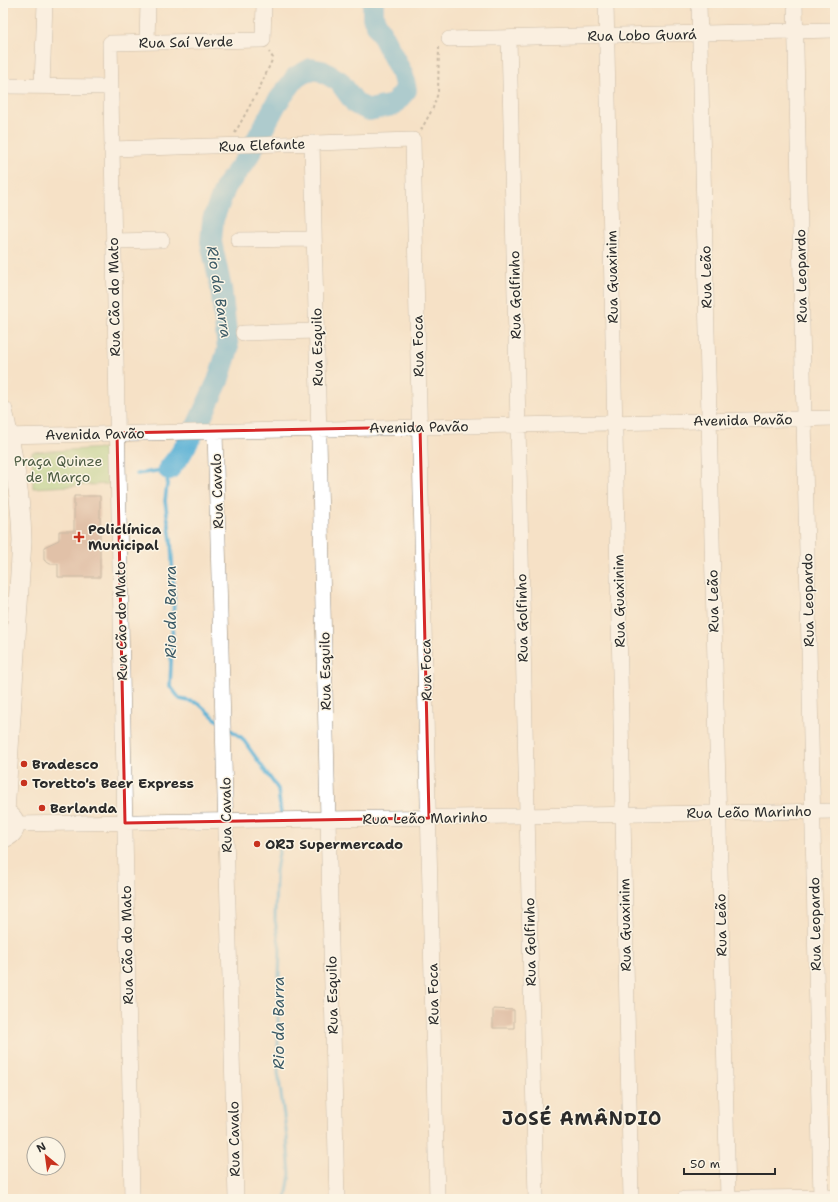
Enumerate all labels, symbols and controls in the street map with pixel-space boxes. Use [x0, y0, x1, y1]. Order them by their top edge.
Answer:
street label: Rua Lobo Guará [587, 25, 697, 45]
street label: Rua Saí Verde [139, 32, 233, 52]
street label: Rua Elefante [219, 134, 306, 156]
street label: Rua Leopardo [791, 229, 811, 323]
street label: Rua Guaxinim [602, 230, 622, 324]
street label: Rua Cão do Mato [104, 237, 124, 357]
water label: Rio da Barra [202, 244, 236, 340]
street label: Rua Leão [696, 245, 716, 309]
street label: Rua Golfinho [505, 251, 525, 339]
street label: Rua Esquilo [307, 308, 327, 386]
street label: Rua Foca [408, 315, 428, 377]
street label: Avenida Pavão [693, 410, 793, 430]
street label: Avenida Pavão [369, 417, 469, 437]
street label: Avenida Pavão [45, 424, 145, 444]
park label: Praça Quinze de Março [14, 452, 102, 486]
street label: Rua Cavalo [207, 453, 227, 529]
place label: Policlínica Municipal [88, 520, 162, 554]
marker: Policlínica Municipal [73, 531, 85, 543]
street label: Rua Leopardo [798, 553, 818, 647]
street label: Rua Guaxinim [609, 554, 629, 648]
street label: Rua Cão do Mato [111, 561, 131, 681]
water label: Rio da Barra [161, 565, 181, 659]
street label: Rua Leão [703, 569, 723, 633]
street label: Rua Golfinho [512, 574, 532, 662]
street label: Rua Esquilo [315, 632, 335, 710]
street label: Rua Foca [416, 639, 436, 701]
place label: Bradesco [32, 755, 99, 773]
marker: Bradesco [19, 759, 29, 769]
place label: Toretto's Beer Express [32, 774, 194, 792]
street label: Rua Cavalo [216, 777, 236, 853]
marker: Toretto's Beer Express [19, 778, 29, 788]
place label: Berlanda [50, 799, 118, 817]
street label: Rua Leão Marinho [686, 802, 812, 822]
marker: Berlanda [37, 803, 47, 813]
street label: Rua Leão Marinho [362, 808, 488, 828]
place label: ORJ Supermercado [265, 835, 403, 853]
marker: ORJ Supermercado [252, 839, 262, 849]
street label: Rua Leopardo [805, 877, 825, 971]
street label: Rua Guaxinim [615, 878, 635, 972]
street label: Rua Cão do Mato [117, 885, 137, 1005]
street label: Rua Leão [711, 893, 731, 957]
street label: Rua Golfinho [520, 898, 540, 986]
street label: Rua Esquilo [322, 956, 342, 1034]
street label: Rua Foca [423, 963, 443, 1025]
water label: Rio da Barra [269, 976, 289, 1070]
street label: Rua Cavalo [224, 1101, 244, 1177]
district label: JOSÉ AMÂNDIO [502, 1105, 662, 1131]
north arrow [26, 1136, 66, 1176]
text: N [34, 1139, 49, 1156]
scale bar [684, 1150, 775, 1176]
text: 50 m [690, 1156, 720, 1172]

